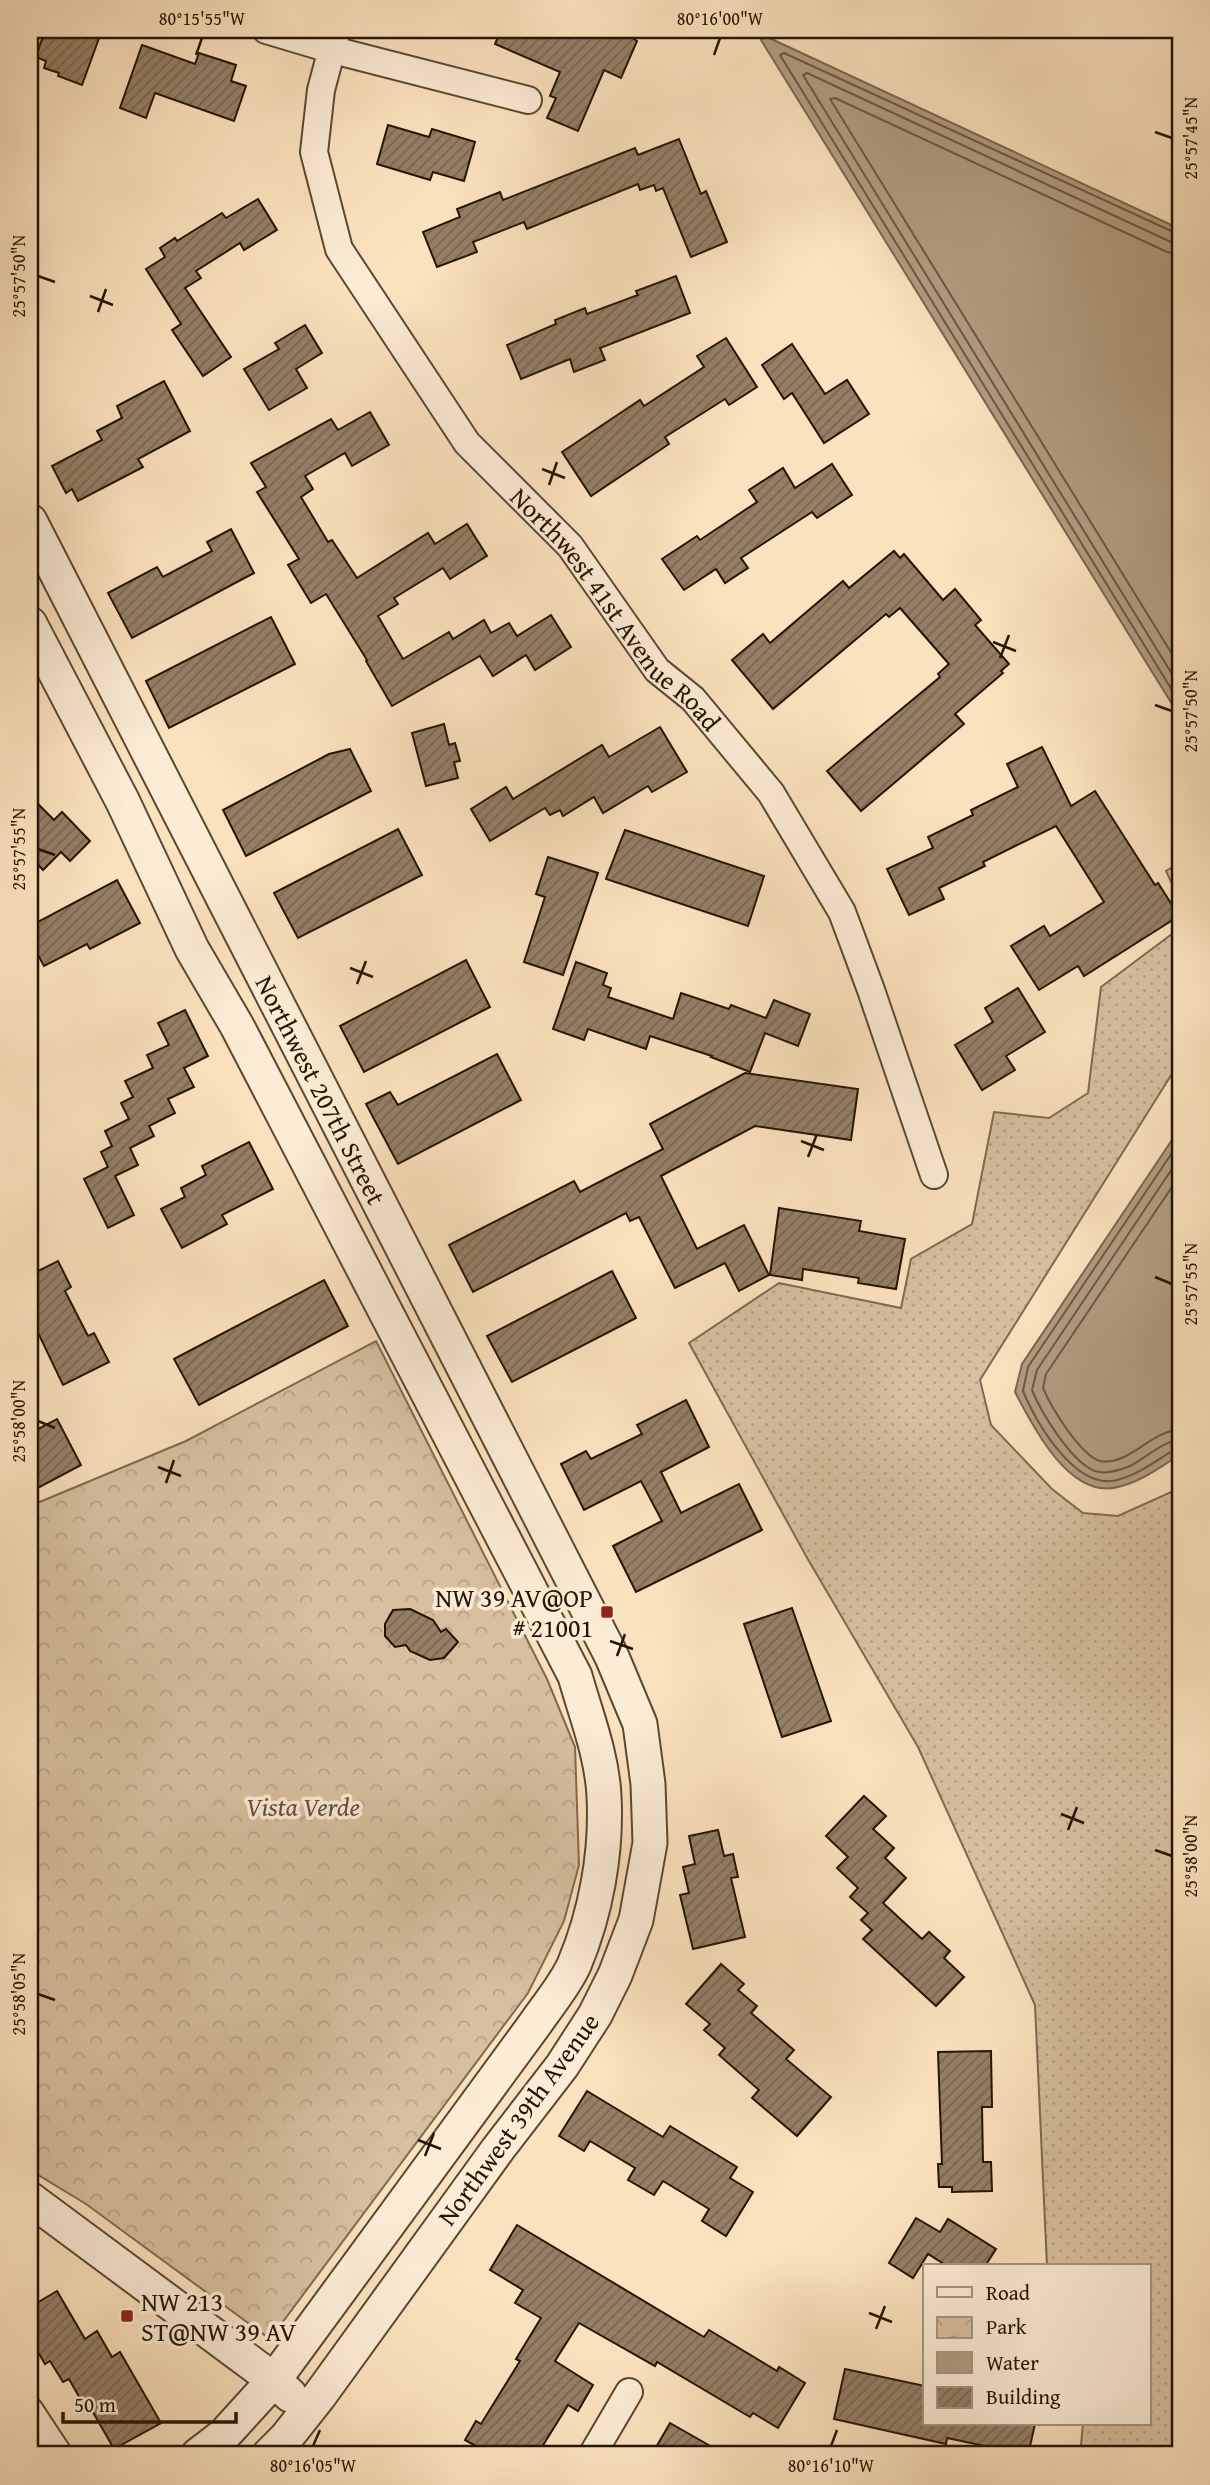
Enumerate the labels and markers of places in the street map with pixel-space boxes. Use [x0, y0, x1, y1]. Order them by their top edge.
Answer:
place label: NW 39 AV@OP # 21001 [435, 1578, 593, 1647]
marker: NW 39 AV@OP # 21001 [599, 1604, 615, 1620]
place label: NW 213 ST@NW 39 AV [141, 2282, 296, 2351]
marker: NW 213 ST@NW 39 AV [119, 2308, 135, 2324]

